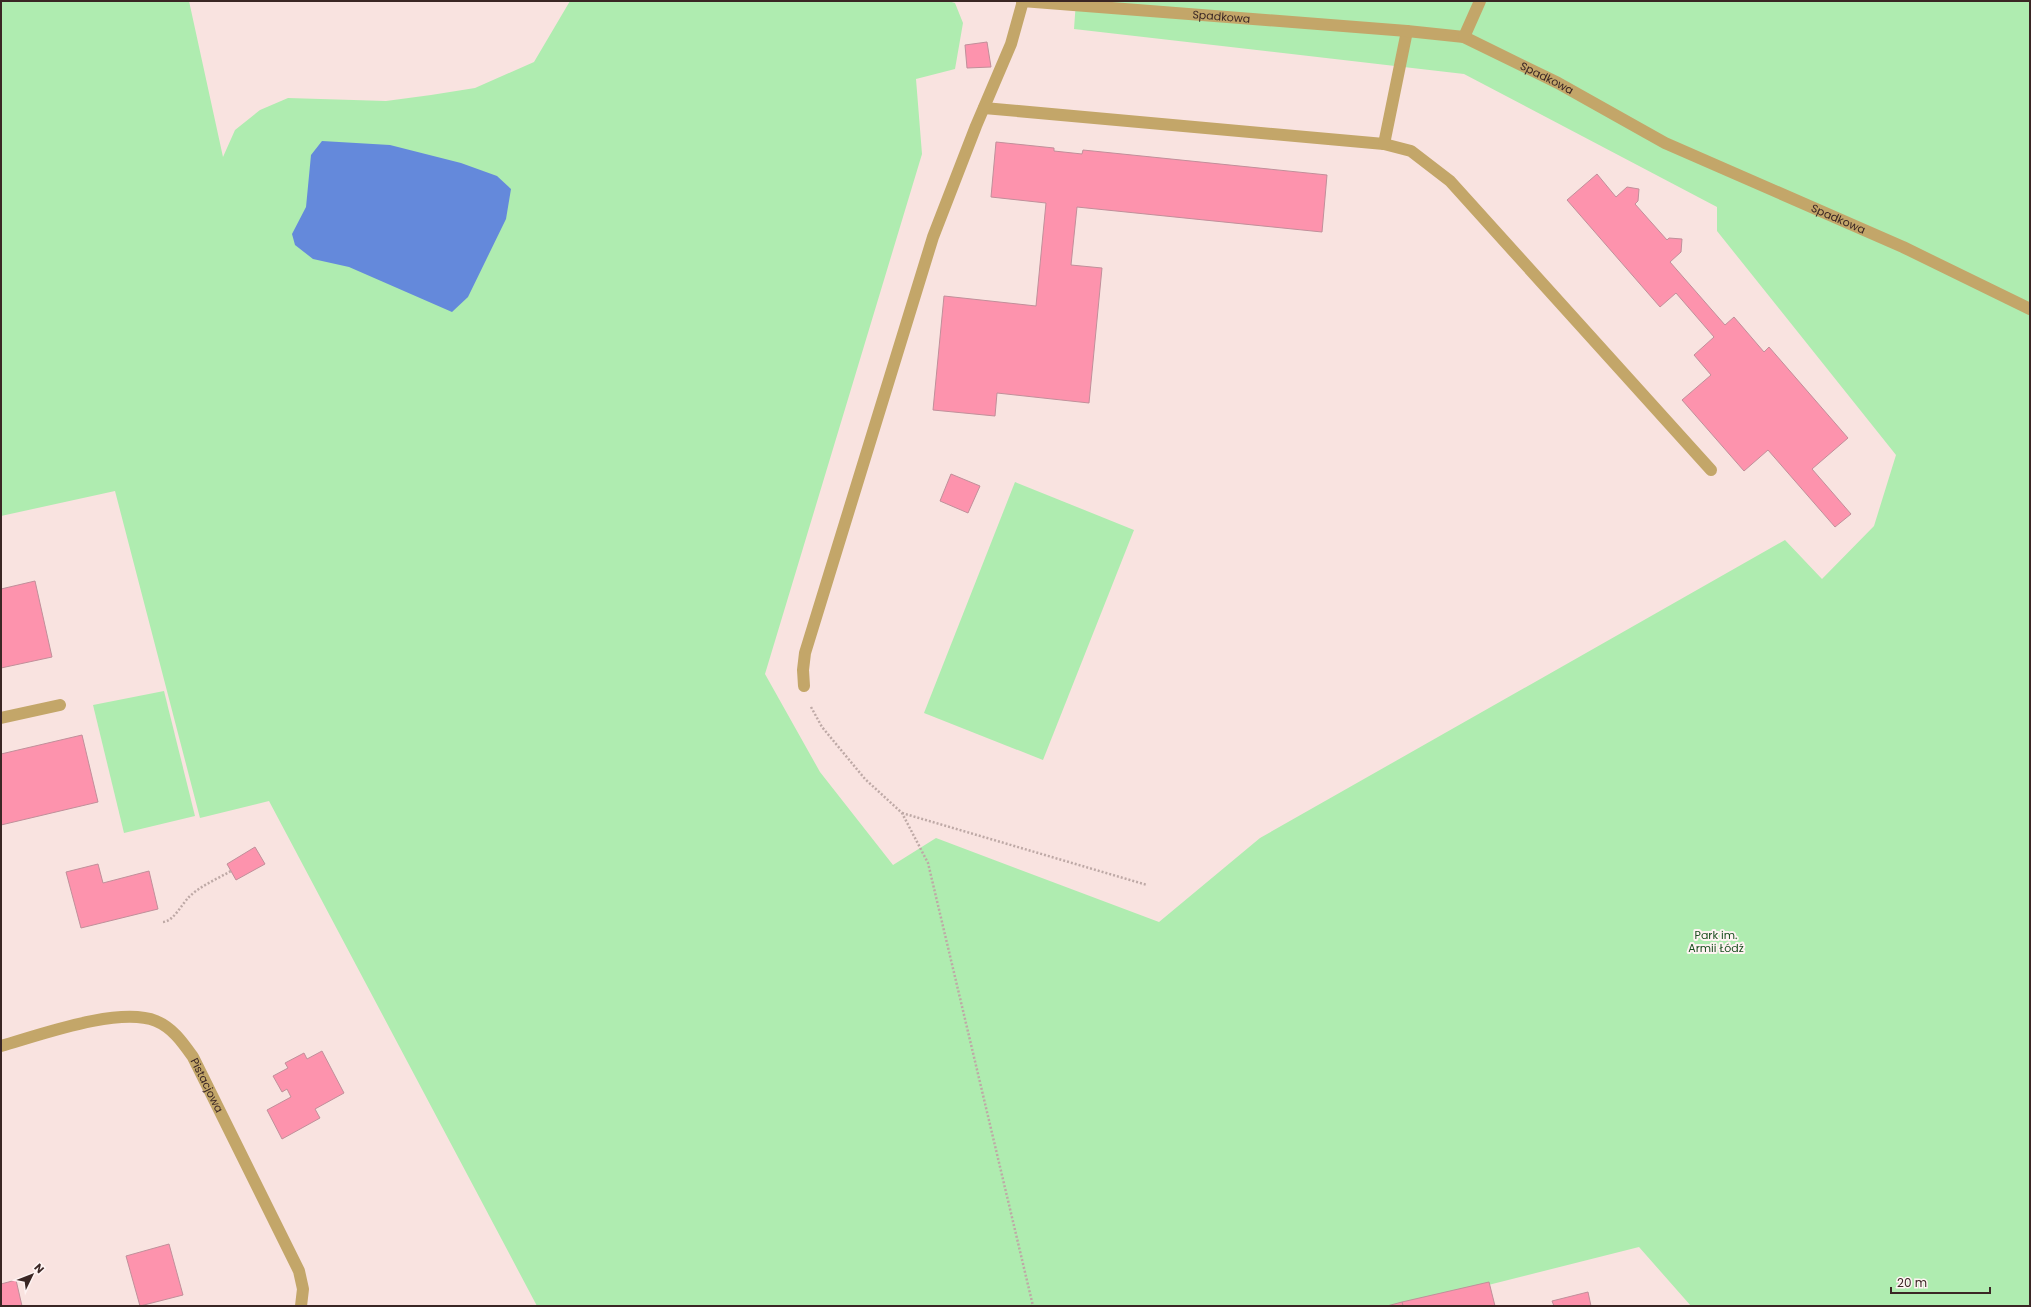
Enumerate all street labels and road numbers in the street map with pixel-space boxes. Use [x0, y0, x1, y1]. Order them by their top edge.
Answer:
street label: Spadkowa [1192, 6, 1251, 27]
street label: Spadkowa [1518, 58, 1577, 98]
street label: Spadkowa [1809, 200, 1868, 238]
street label: Pistacjowa [187, 1055, 227, 1115]

